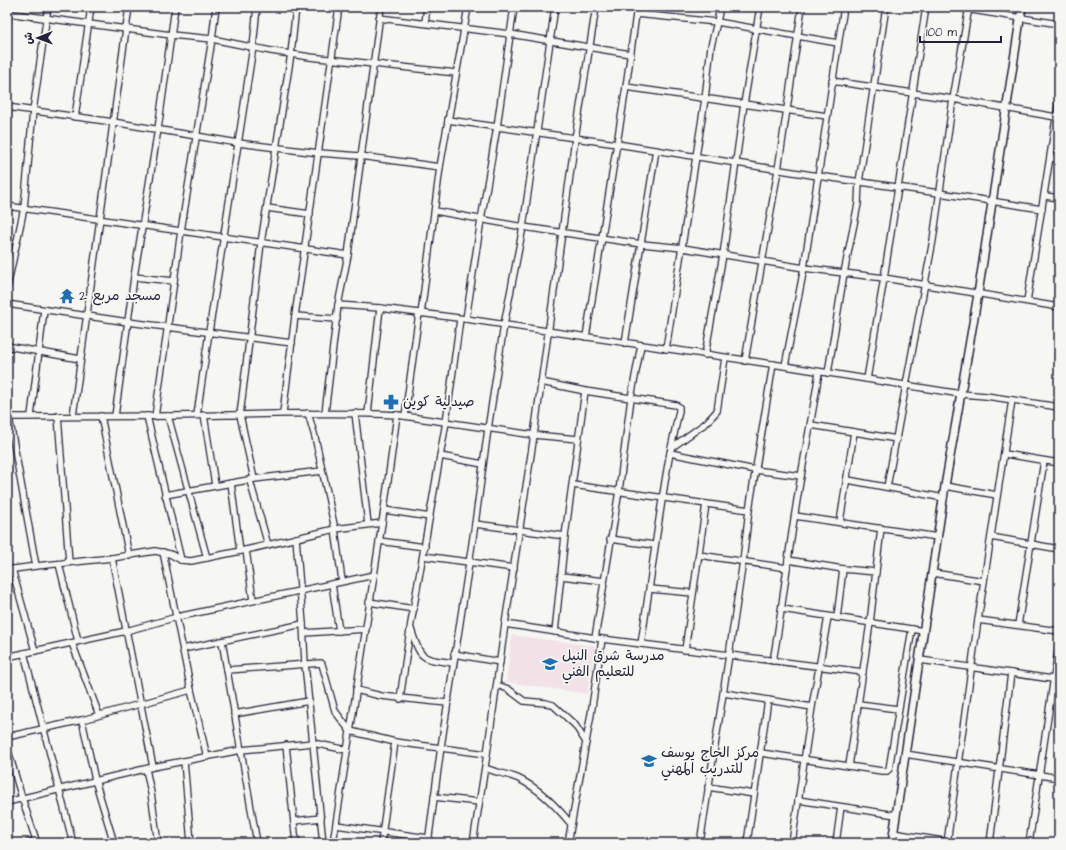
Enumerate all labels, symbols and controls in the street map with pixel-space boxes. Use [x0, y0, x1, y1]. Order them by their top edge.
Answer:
north arrow [18, 18, 58, 58]
scale bar [920, 18, 1001, 44]
text: 100 m [926, 24, 957, 41]
text: ش [21, 32, 36, 44]
place label: مسجد مربع 2 [79, 286, 161, 306]
temple icon: مسجد مربع 2 [58, 287, 76, 305]
place label: صيدلية كوين [403, 392, 475, 412]
pharmacy icon: صيدلية كوين [382, 393, 400, 411]
place label: مدرسة شرق النيل للتعليم الفني [562, 646, 665, 684]
school or university icon: مدرسة شرق النيل للتعليم الفني [541, 655, 559, 673]
place label: مركز الحاج يوسف للتدريب المهني [661, 743, 759, 781]
school or university icon: مركز الحاج يوسف للتدريب المهني [640, 752, 658, 770]

